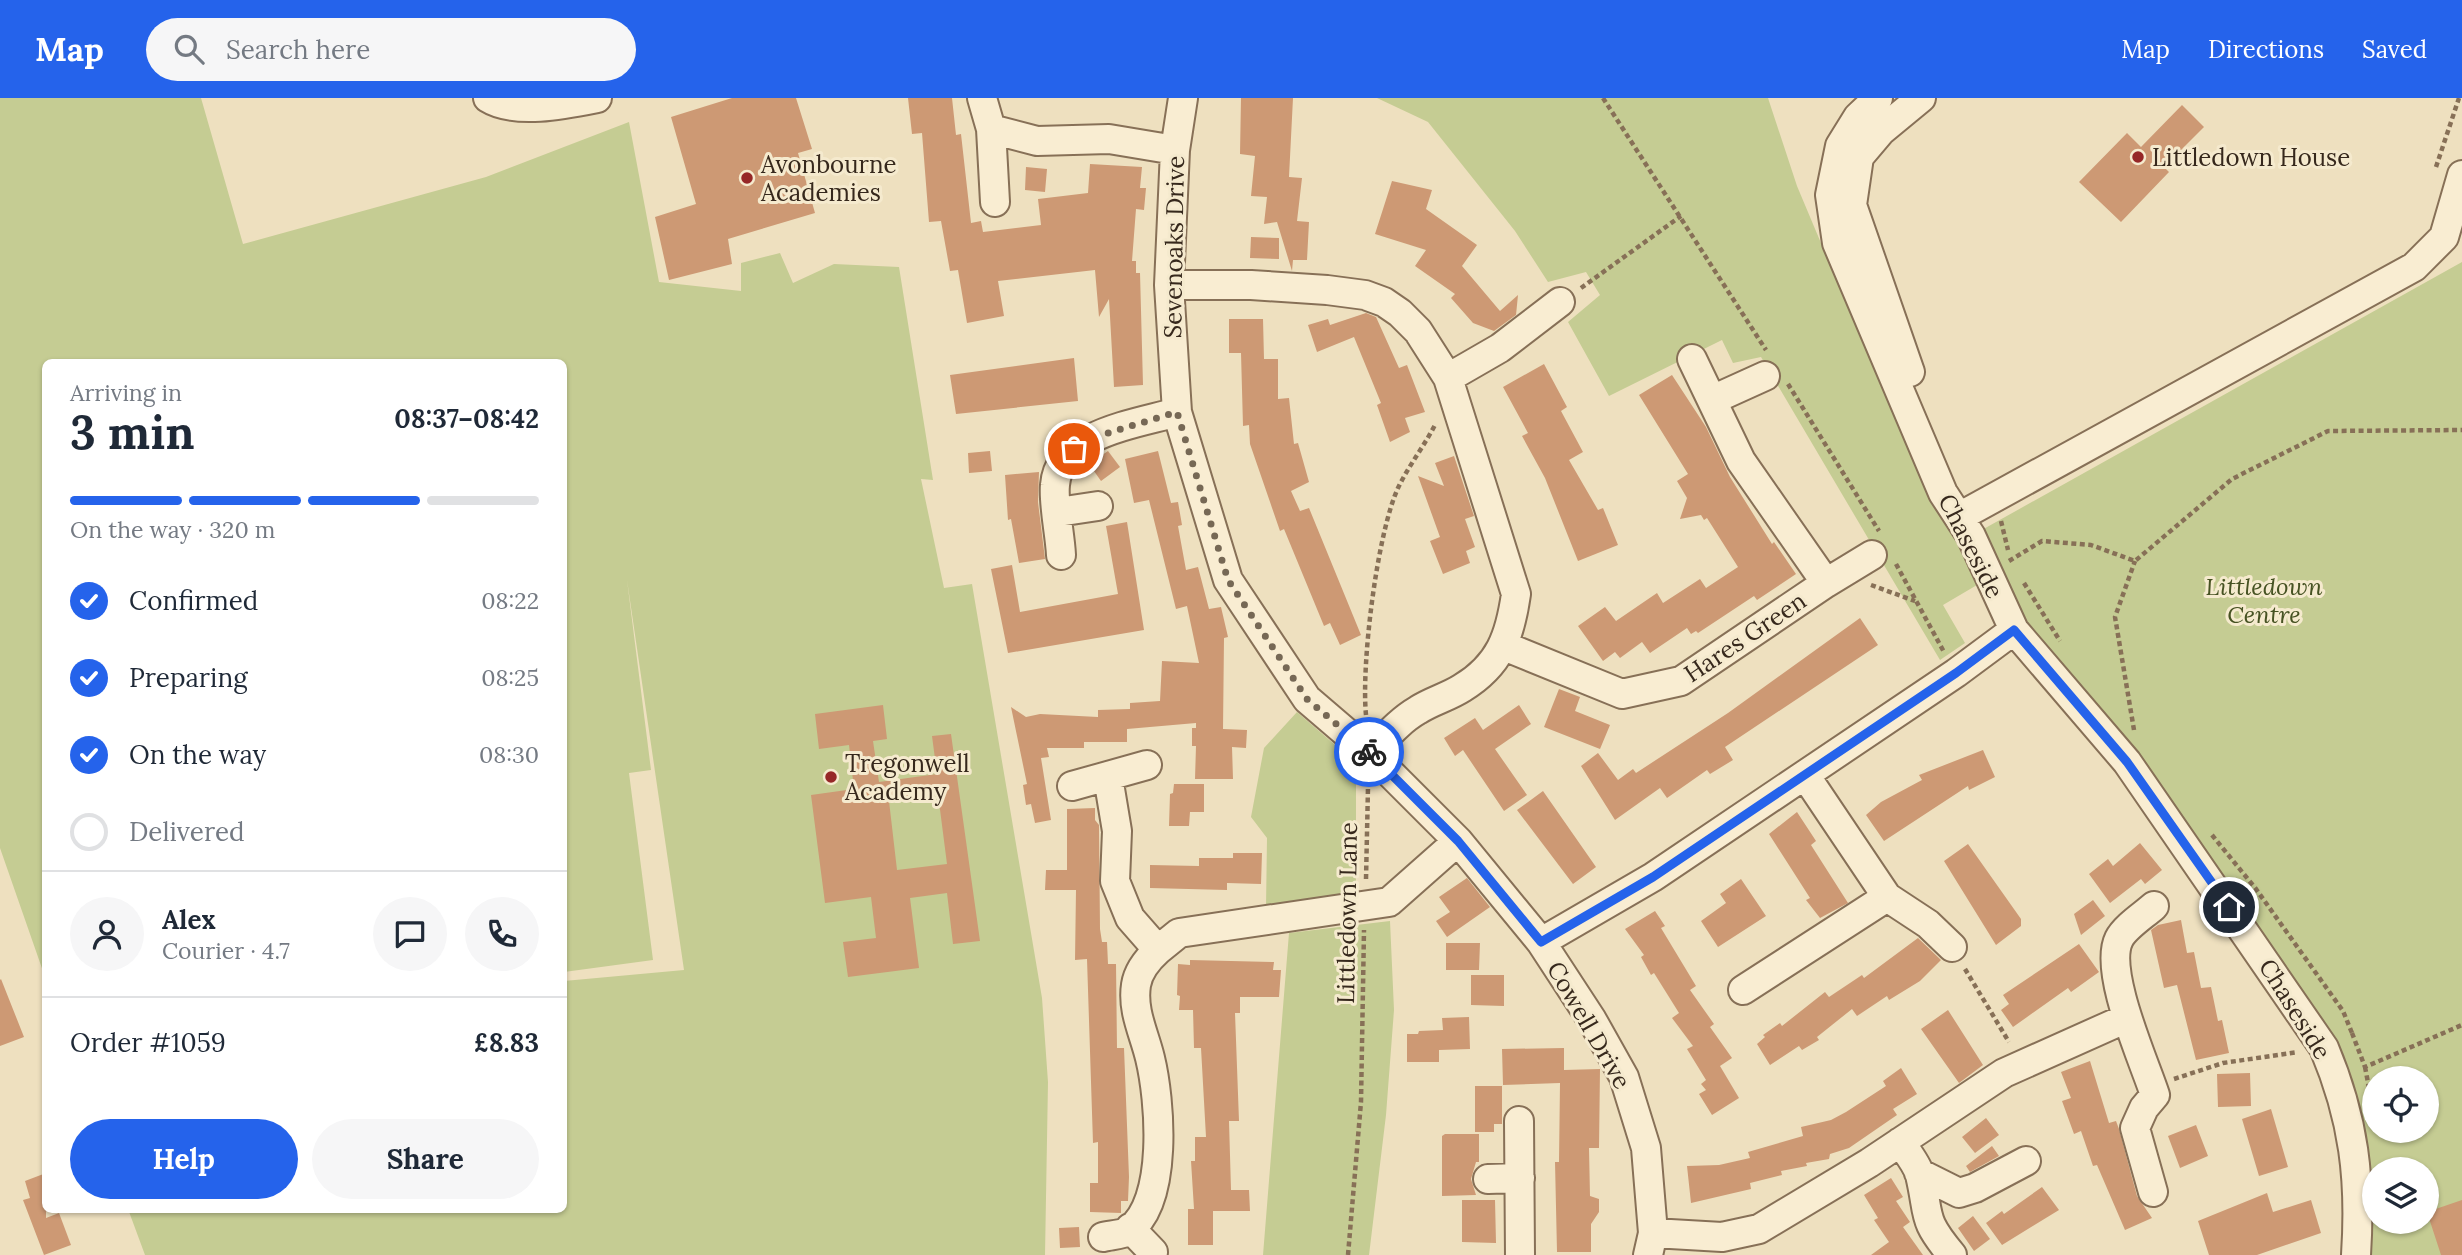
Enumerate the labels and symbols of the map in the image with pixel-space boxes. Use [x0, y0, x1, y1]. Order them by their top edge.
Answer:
place label: Littledown House [2152, 142, 2350, 173]
place label: Avonbourne Academies [760, 149, 896, 208]
marker: Littledown House [2130, 149, 2146, 165]
street label: Sevenoaks Drive [1157, 155, 1191, 339]
marker: Avonbourne Academies [739, 170, 755, 186]
pin [1044, 419, 1104, 479]
street label: Chaseside [1932, 489, 2010, 603]
park label: Littledown Centre [2206, 571, 2323, 630]
street label: Hares Green [1678, 585, 1812, 689]
courier [1334, 717, 1404, 787]
place label: Tregonwell Academy [844, 748, 970, 807]
marker: Tregonwell Academy [823, 769, 839, 785]
street label: Littledown Lane [1330, 822, 1364, 1004]
pin [2199, 877, 2259, 937]
street label: Chaseside [2252, 953, 2338, 1065]
street label: Cowell Drive [1540, 956, 1638, 1094]

